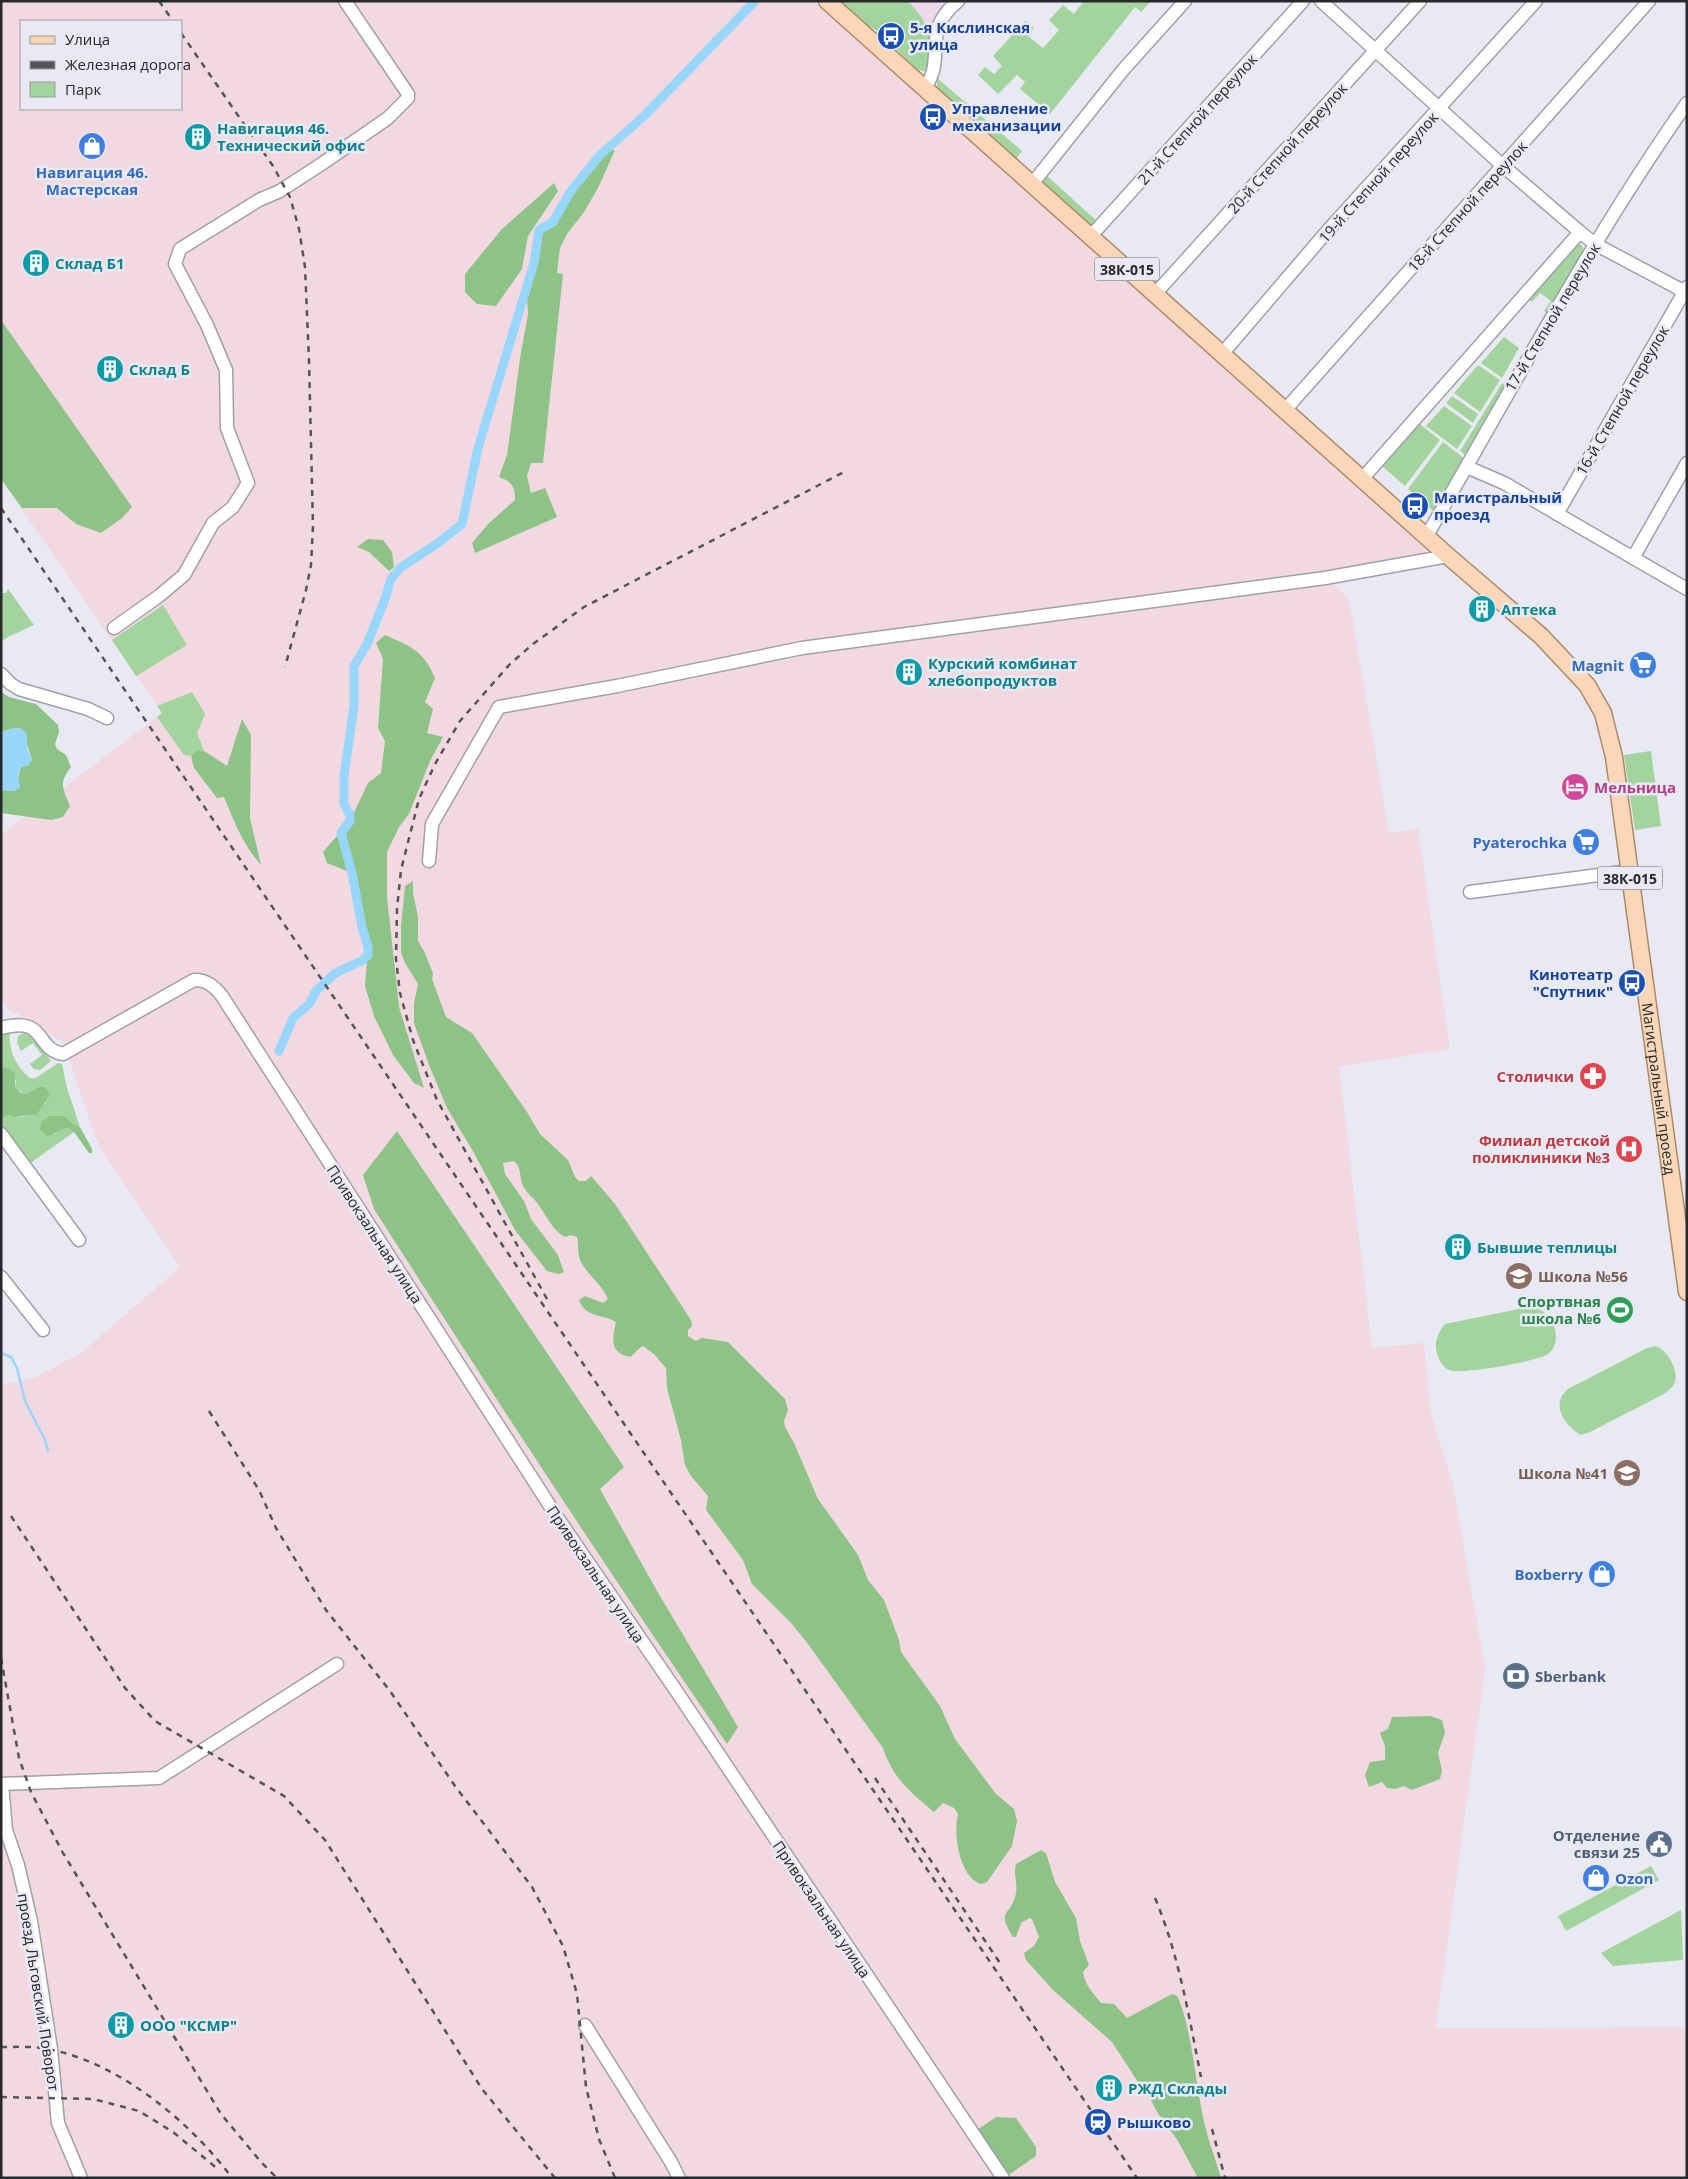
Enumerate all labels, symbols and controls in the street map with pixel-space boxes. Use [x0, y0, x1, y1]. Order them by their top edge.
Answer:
place label: 5-я Кислинская улица [910, 17, 1030, 54]
legend [20, 20, 182, 110]
bus stop icon: 5-я Кислинская улица [876, 21, 906, 51]
text: Улица [65, 29, 110, 49]
street label: 21-й Степной переулок [1133, 49, 1261, 189]
text: Железная дорога [65, 54, 191, 74]
street label: 20-й Степной переулок [1223, 78, 1351, 218]
text: Парк [65, 79, 101, 99]
place label: Управление механизации [952, 98, 1061, 135]
bus stop icon: Управление механизации [918, 102, 948, 132]
street label: 19-й Степной переулок [1314, 107, 1442, 247]
place label: Навигация 46. Технический офис [217, 118, 365, 155]
building icon: Навигация 46. Технический офис [183, 122, 213, 152]
shop icon: Навигация 46. Мастерская [77, 131, 107, 161]
street label: 18-й Степной переулок [1403, 136, 1531, 276]
place label: Навигация 46. Мастерская [36, 162, 148, 199]
street label: 17-й Степной переулок [1500, 239, 1604, 395]
building icon: Склад Б1 [21, 248, 51, 278]
place label: Склад Б1 [55, 253, 125, 273]
road number: 38К-015 [1094, 258, 1160, 280]
street label: 16-й Степной переулок [1571, 321, 1673, 479]
building icon: Склад Б [95, 354, 125, 384]
place label: Склад Б [129, 359, 190, 379]
place label: Магистральный проезд [1434, 487, 1562, 524]
bus stop icon: Магистральный проезд [1400, 491, 1430, 521]
building icon: Аптека [1467, 594, 1497, 624]
place label: Аптека [1501, 599, 1557, 619]
supermarket icon: Magnit [1628, 650, 1658, 680]
place label: Курский комбинат хлебопродуктов [928, 653, 1077, 690]
place label: Magnit [1571, 655, 1624, 675]
building icon: Курский комбинат хлебопродуктов [894, 657, 924, 687]
hotel icon: Мельница [1560, 772, 1590, 802]
place label: Мельница [1594, 777, 1676, 797]
supermarket icon: Pyaterochka [1571, 827, 1601, 857]
place label: Pyaterochka [1473, 832, 1567, 852]
road number: 38К-015 [1598, 866, 1662, 890]
place label: Кинотеатр "Спутник" [1529, 964, 1613, 1001]
bus stop icon: Кинотеатр "Спутник" [1617, 968, 1647, 998]
street label: Магистральный проезд [1638, 1001, 1681, 1176]
pharmacy icon: Столички [1578, 1061, 1608, 1091]
place label: Столички [1496, 1066, 1574, 1086]
place label: Филиал детской поликлиники №3 [1472, 1130, 1610, 1167]
hospital icon: Филиал детской поликлиники №3 [1614, 1134, 1644, 1164]
street label: Привокзальная улица [323, 1161, 427, 1307]
building icon: Бывшие теплицы [1443, 1232, 1473, 1262]
place label: Бывшие теплицы [1477, 1237, 1617, 1257]
school or university icon: Школа №56 [1504, 1261, 1534, 1291]
place label: Школа №56 [1538, 1266, 1628, 1286]
place label: Спортвная школа №6 [1517, 1291, 1601, 1328]
sports icon: Спортвная школа №6 [1605, 1295, 1635, 1325]
school or university icon: Школа №41 [1612, 1458, 1642, 1488]
place label: Школа №41 [1518, 1463, 1608, 1483]
street label: Привокзальная улица [543, 1501, 649, 1647]
shop icon: Boxberry [1587, 1559, 1617, 1589]
place label: Boxberry [1514, 1564, 1583, 1584]
bank icon: Sberbank [1501, 1661, 1531, 1691]
place label: Sberbank [1535, 1666, 1607, 1686]
place label: Отделение связи 25 [1553, 1825, 1640, 1862]
public building icon: Отделение связи 25 [1644, 1829, 1674, 1859]
street label: Привокзальная улица [769, 1836, 875, 1982]
shop icon: Ozon [1581, 1863, 1611, 1893]
place label: Ozon [1615, 1868, 1653, 1888]
street label: проезд Льговский Поворот [13, 1892, 65, 2092]
building icon: ООО "КСМР" [106, 2010, 136, 2040]
place label: ООО "КСМР" [140, 2015, 237, 2035]
building icon: РЖД Склады [1094, 2073, 1124, 2103]
place label: РЖД Склады [1128, 2078, 1227, 2098]
station icon: Рышково [1083, 2107, 1113, 2137]
place label: Рышково [1117, 2112, 1191, 2132]

